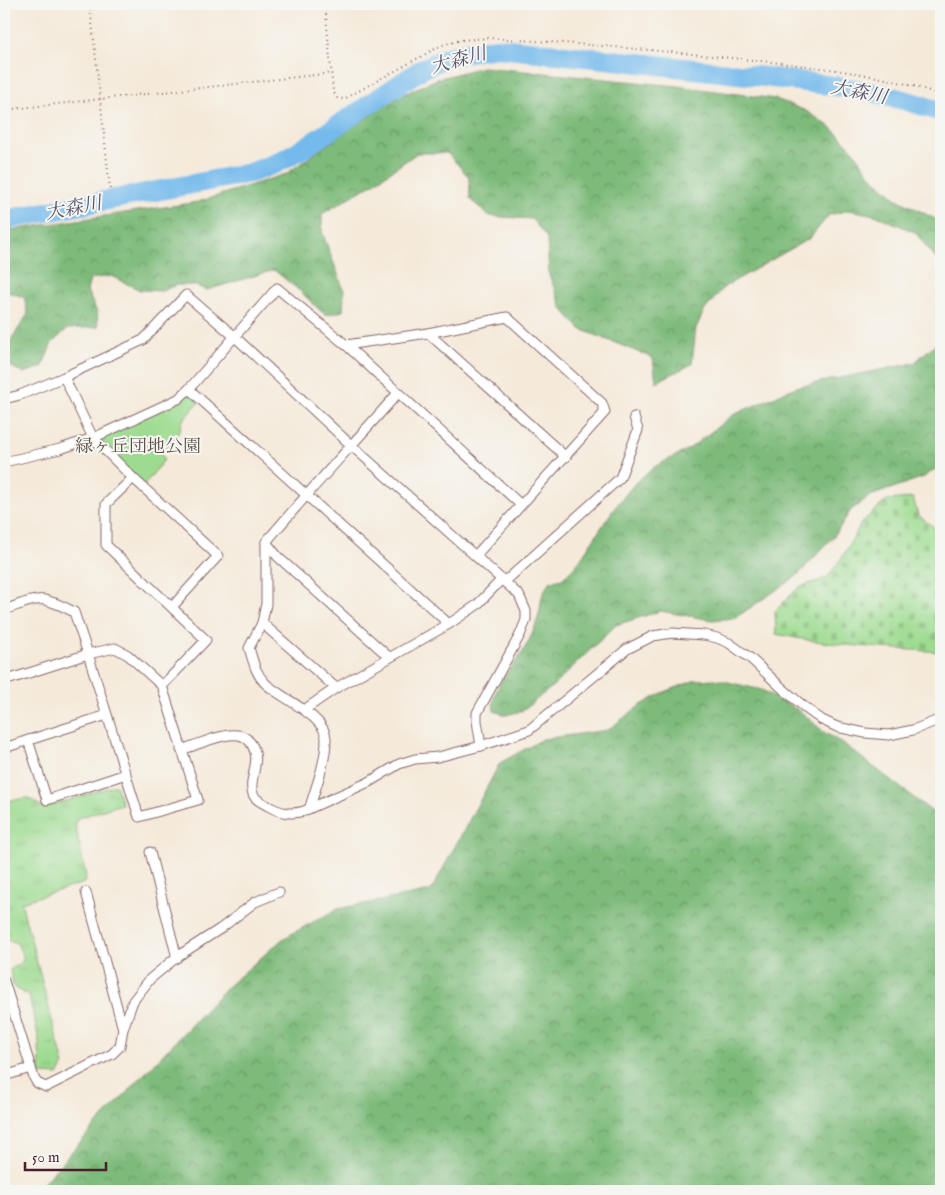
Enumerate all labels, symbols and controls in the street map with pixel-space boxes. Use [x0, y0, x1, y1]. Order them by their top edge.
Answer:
water label: 大森川 [428, 41, 491, 80]
water label: 大森川 [828, 76, 891, 111]
water label: 大森川 [43, 191, 106, 226]
park label: 緑ヶ丘団地公園 [75, 436, 201, 459]
scale bar [25, 1140, 106, 1172]
text: 50 m [32, 1148, 60, 1167]

